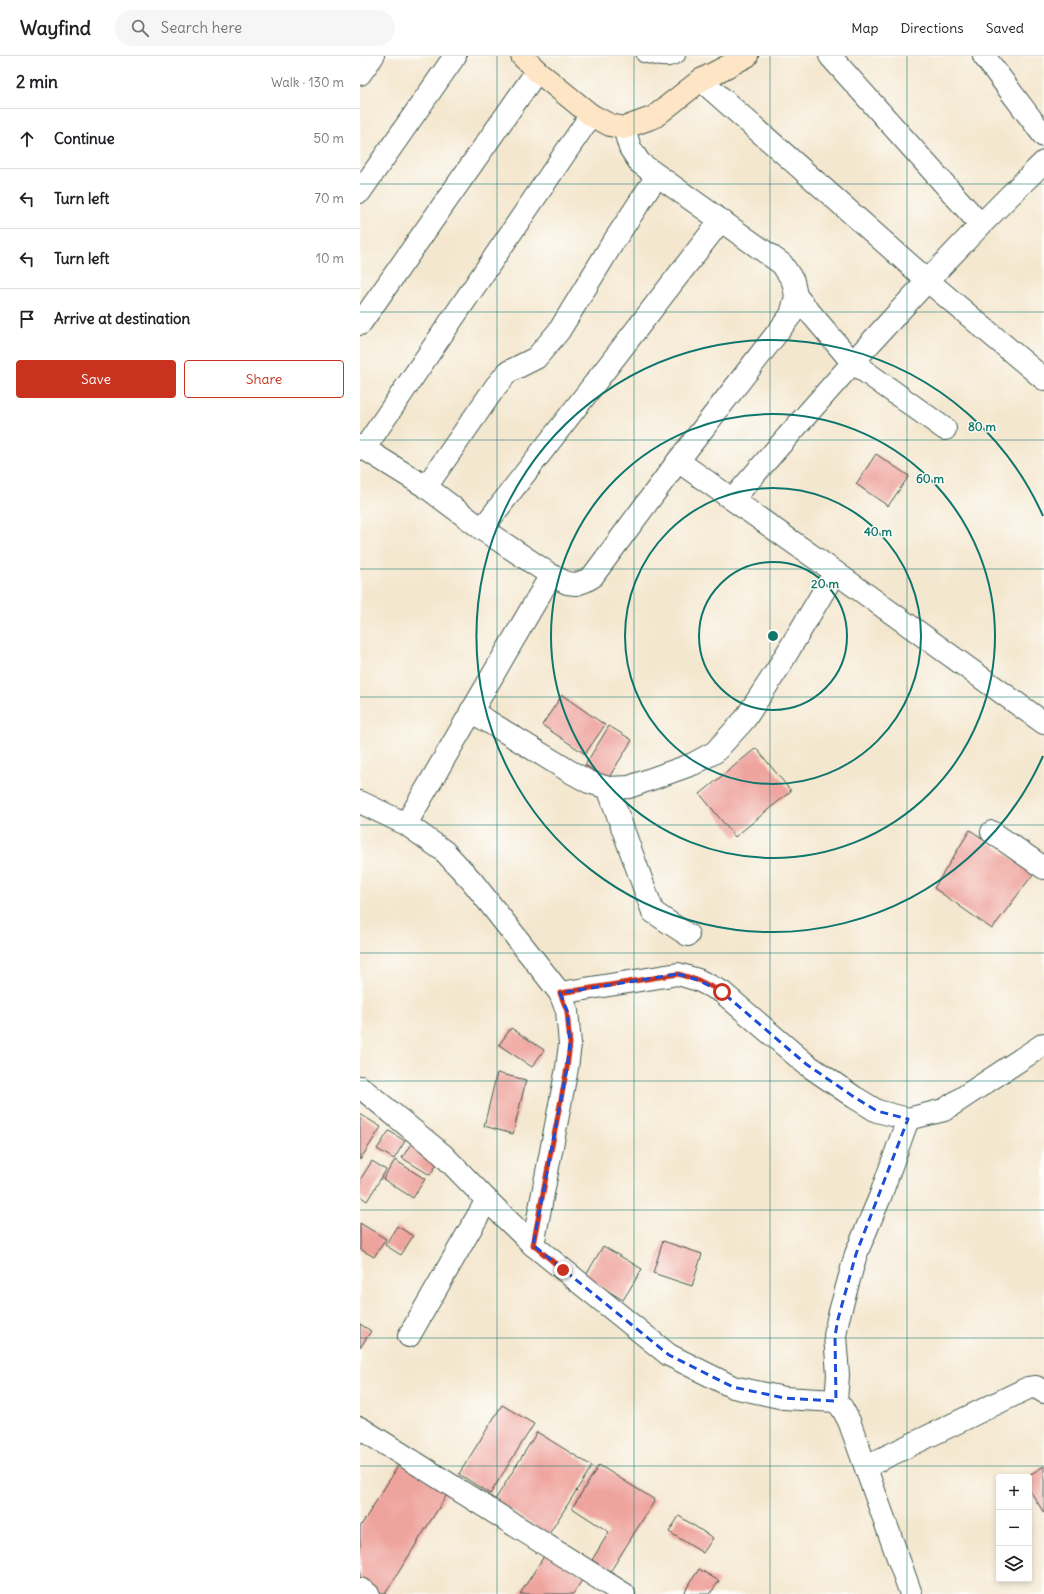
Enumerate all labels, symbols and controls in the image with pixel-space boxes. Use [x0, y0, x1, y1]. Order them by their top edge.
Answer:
search box [115, 10, 395, 46]
text: Wayfind [20, 16, 91, 40]
icon: search [129, 17, 151, 39]
text: Search here [161, 18, 242, 37]
text: Map [851, 19, 878, 37]
text: Directions [900, 19, 964, 37]
text: Saved [986, 19, 1024, 37]
text: 2 min [16, 71, 58, 93]
text: Walk · 130 m [271, 74, 344, 91]
icon: ahead [16, 128, 38, 150]
text: Continue [54, 129, 115, 148]
text: 50 m [313, 130, 344, 147]
icon: left [16, 188, 38, 210]
text: Turn left [54, 189, 109, 208]
text: 70 m [315, 190, 344, 207]
icon: left [16, 248, 38, 270]
text: Turn left [54, 249, 109, 268]
text: 10 m [316, 250, 344, 267]
icon: arrive [16, 308, 38, 330]
text: Arrive at destination [54, 309, 190, 328]
button: Save [16, 360, 176, 398]
button: Share [184, 360, 344, 398]
text: 80 m [968, 419, 997, 434]
text: 60 m [916, 471, 945, 486]
text: 40 m [864, 524, 893, 539]
text: 20 m [811, 576, 839, 591]
centre of rings [766, 629, 780, 643]
route start [713, 983, 731, 1001]
route end [554, 1261, 572, 1279]
map controls [996, 1474, 1032, 1582]
button: + [996, 1474, 1032, 1510]
button: − [996, 1510, 1032, 1546]
button: layers [996, 1546, 1032, 1582]

